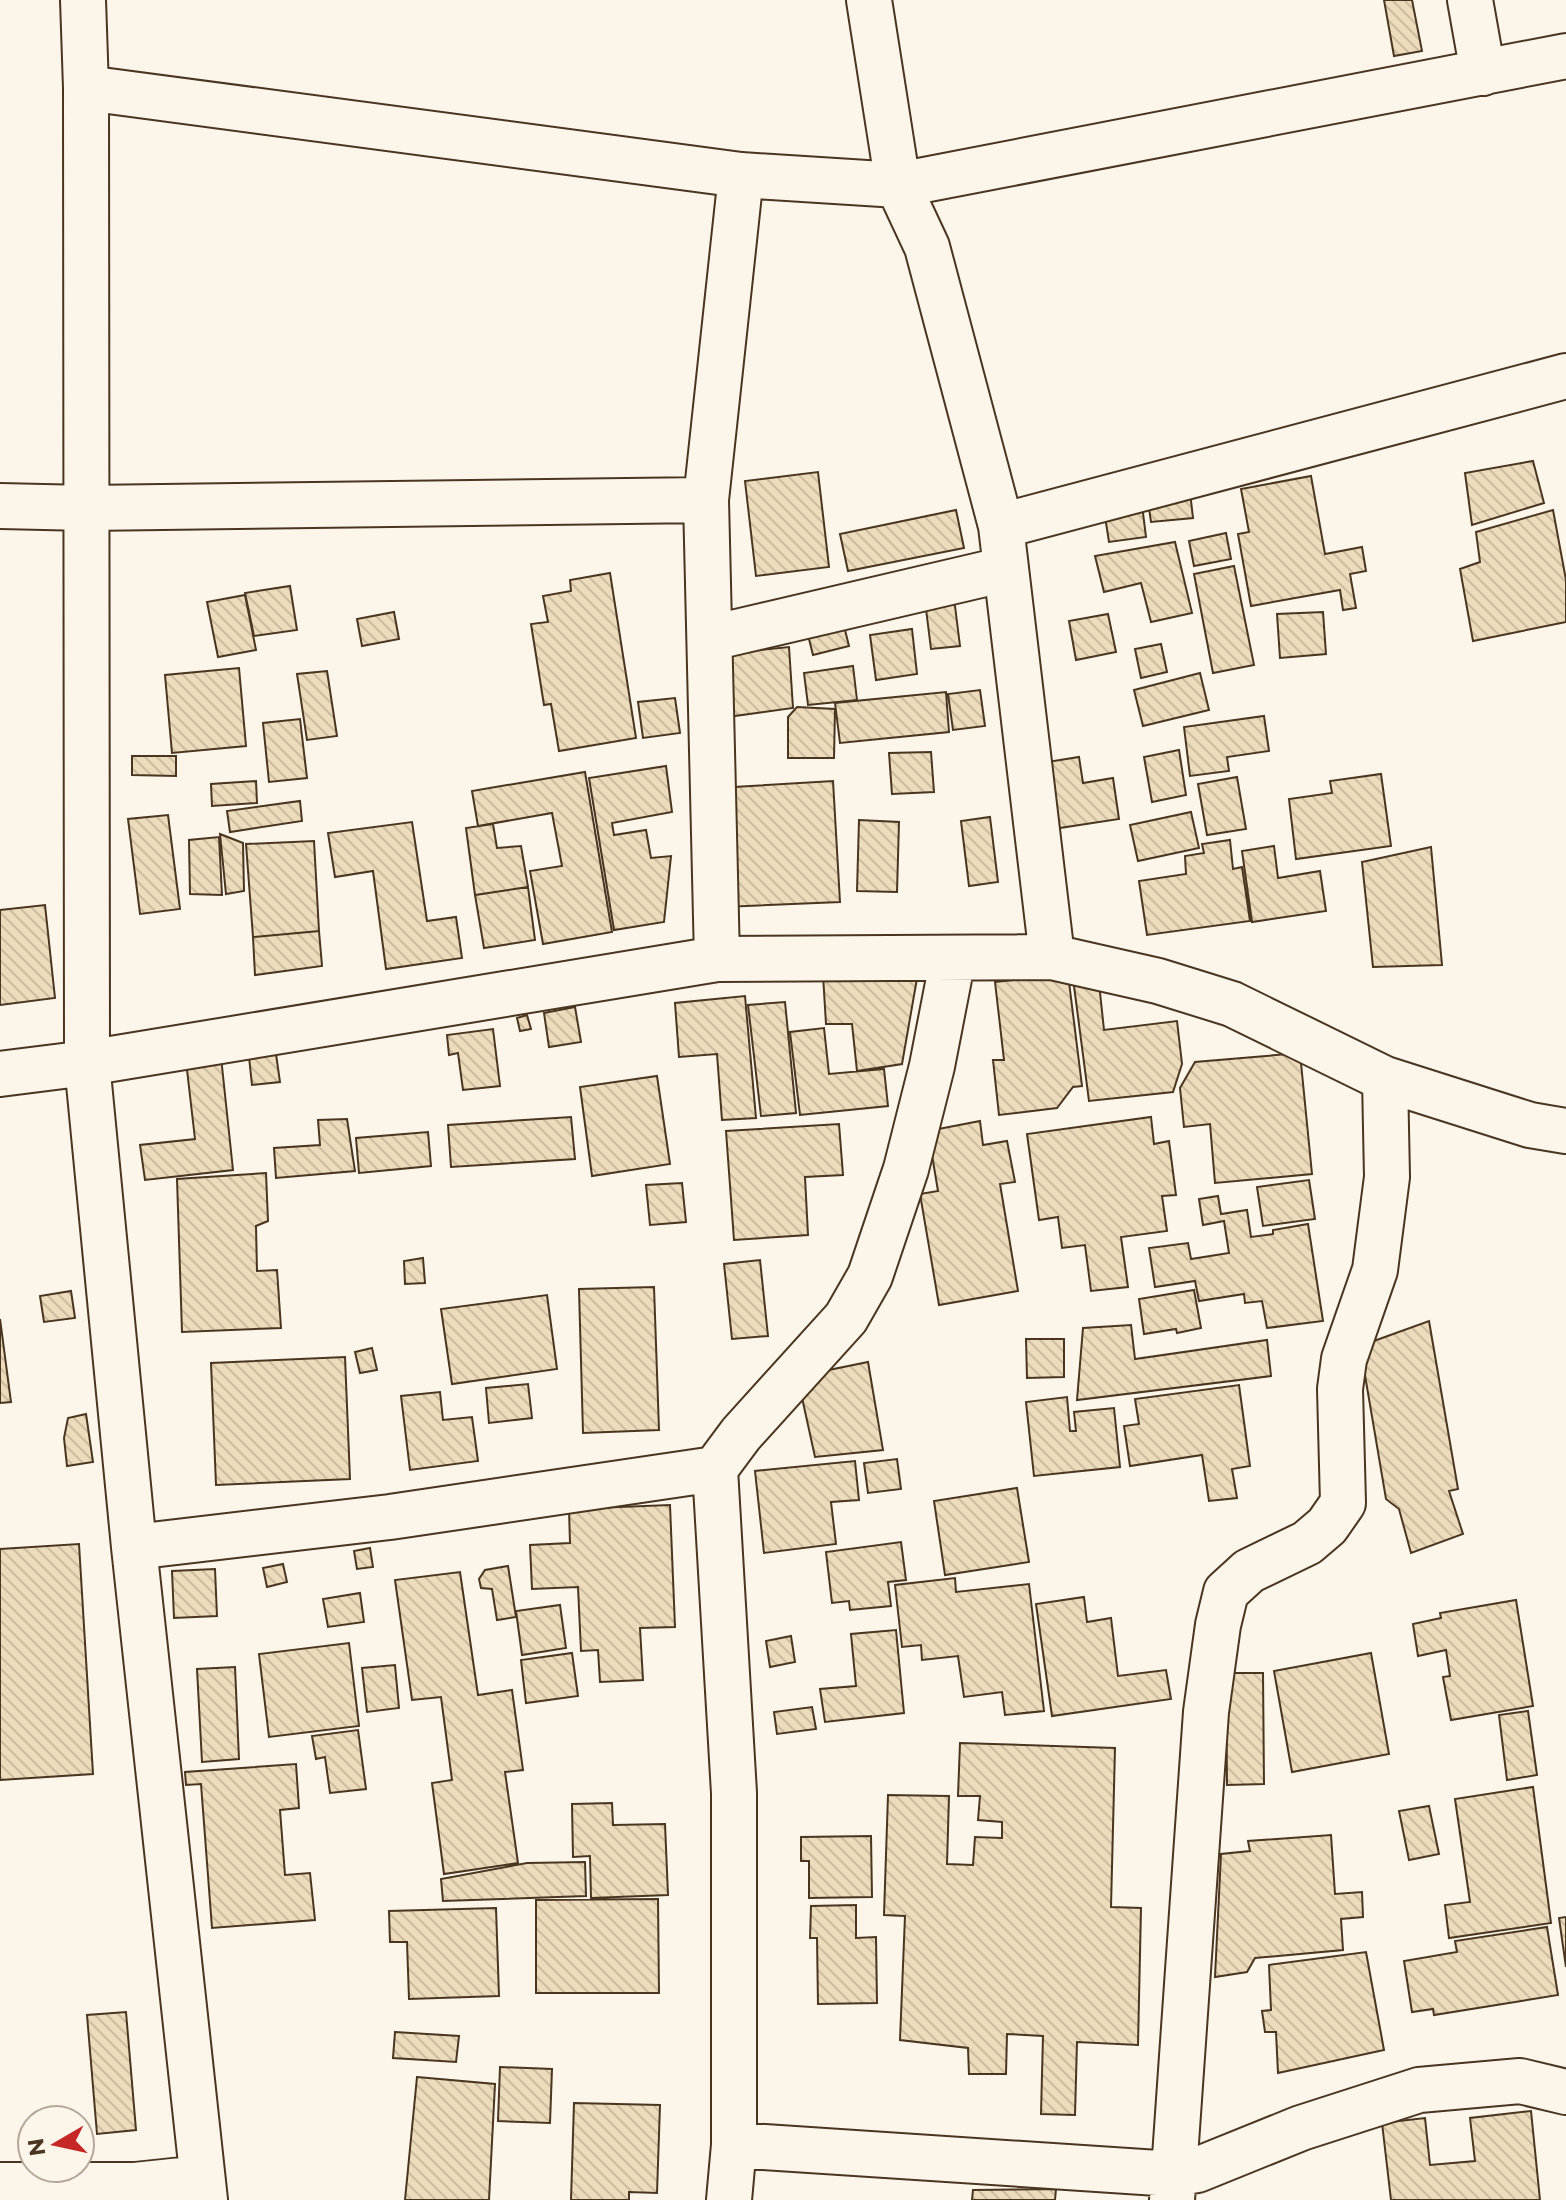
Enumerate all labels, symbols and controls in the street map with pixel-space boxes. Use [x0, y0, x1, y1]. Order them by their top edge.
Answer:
north arrow [16, 2104, 96, 2184]
text: N [22, 2136, 51, 2158]

